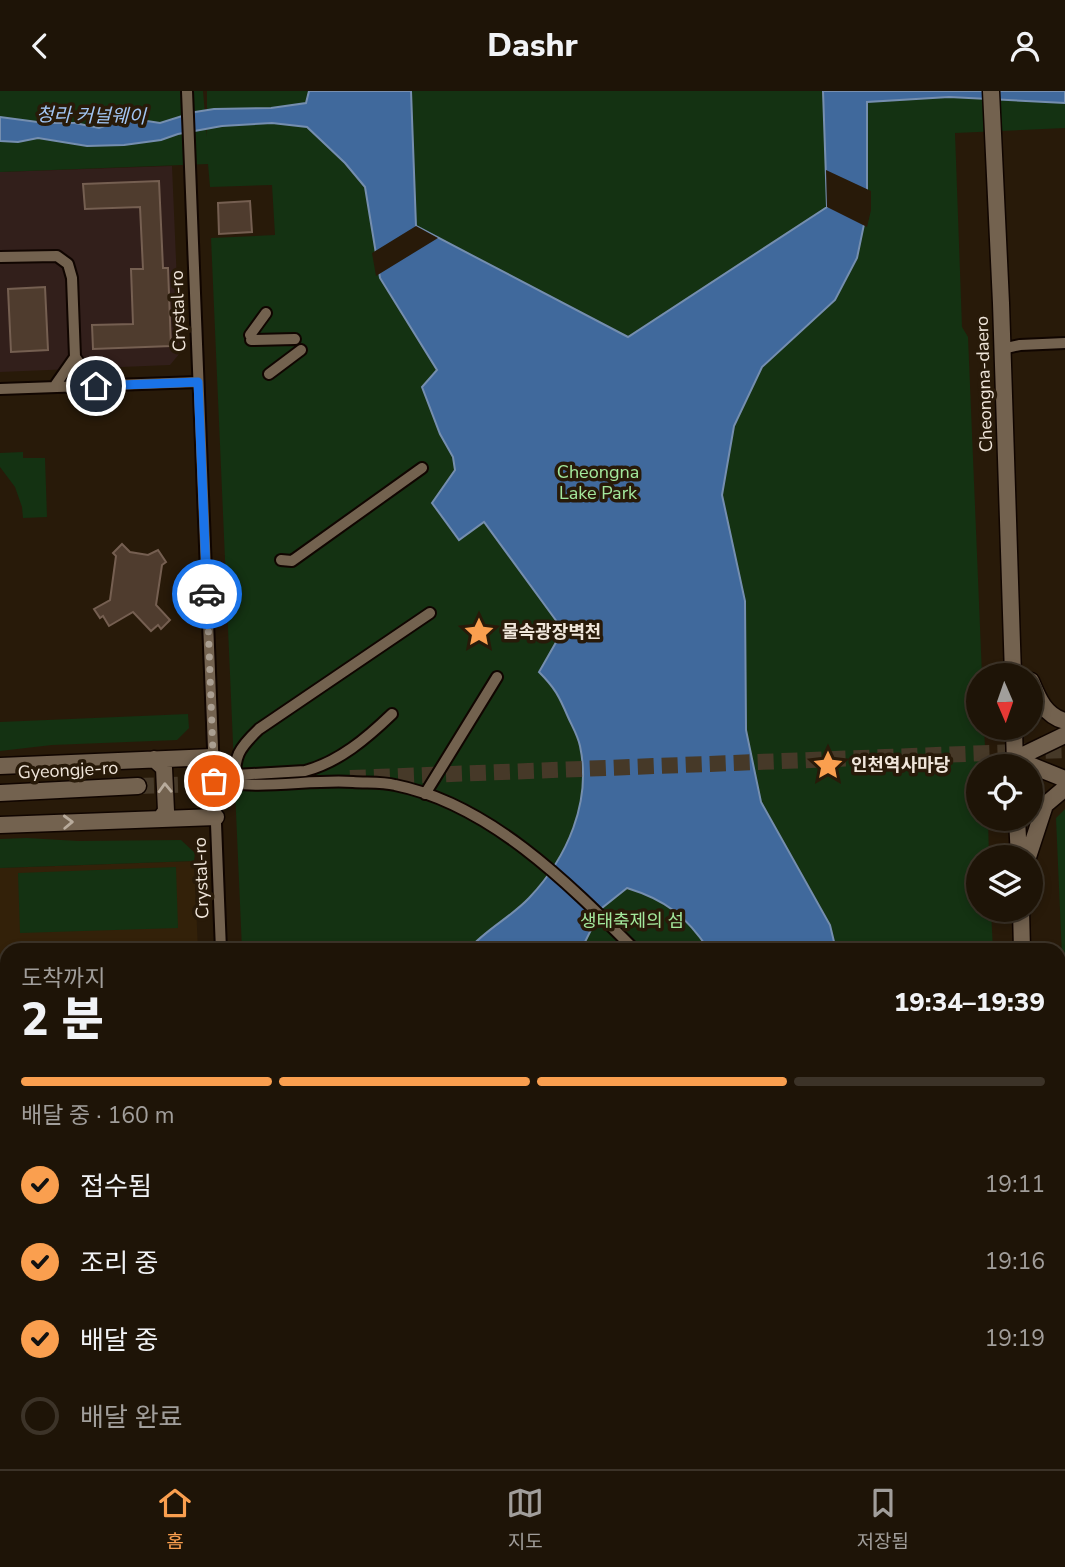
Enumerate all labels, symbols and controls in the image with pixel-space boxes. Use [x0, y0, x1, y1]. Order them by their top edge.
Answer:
text: Dashr [487, 24, 578, 67]
icon: back [21, 27, 59, 65]
icon: person [1006, 27, 1044, 65]
water label: 청라 커널웨이 [36, 102, 148, 130]
street label: Crystal-ro [165, 270, 191, 352]
street label: Cheongna-daero [970, 315, 998, 453]
pin [66, 356, 126, 416]
icon: home [77, 367, 115, 405]
park label: Cheongna Lake Park [557, 460, 639, 505]
courier [172, 559, 242, 629]
icon: car [188, 575, 226, 613]
place icon: 물속광장벽천 [462, 615, 496, 649]
place label: 물속광장벽천 [502, 620, 601, 644]
north arrow [966, 663, 1043, 740]
map controls [966, 663, 1043, 922]
place icon: 인천역사마당 [811, 748, 845, 782]
pin [184, 751, 244, 811]
place label: 인천역사마당 [851, 753, 950, 777]
button: locate [966, 754, 1043, 831]
street label: Gyeongje-ro [17, 755, 119, 785]
icon: bag [195, 762, 233, 800]
one-way arrow [158, 782, 173, 793]
one-way arrow [63, 815, 74, 830]
street label: Crystal-ro [188, 837, 214, 919]
button: layers [966, 845, 1043, 922]
park label: 생태축제의 섬 [580, 909, 684, 933]
text: 도착까지 [21, 963, 106, 994]
text: 19:34–19:39 [894, 985, 1045, 1020]
text: 2 분 [21, 988, 104, 1051]
text: 배달 중 · 160 m [21, 1100, 174, 1131]
icon: check [21, 1166, 59, 1204]
text: 접수됨 [80, 1169, 152, 1204]
text: 19:11 [985, 1169, 1045, 1200]
icon: check [21, 1243, 59, 1281]
text: 조리 중 [80, 1246, 158, 1281]
text: 19:16 [985, 1246, 1045, 1277]
icon: check [21, 1320, 59, 1358]
text: 배달 중 [80, 1323, 158, 1358]
text: 19:19 [985, 1323, 1045, 1354]
text: 배달 완료 [80, 1400, 182, 1435]
tab: 홈 [156, 1484, 194, 1555]
tab: 지도 [506, 1484, 544, 1555]
tab: 저장됨 [856, 1484, 909, 1555]

